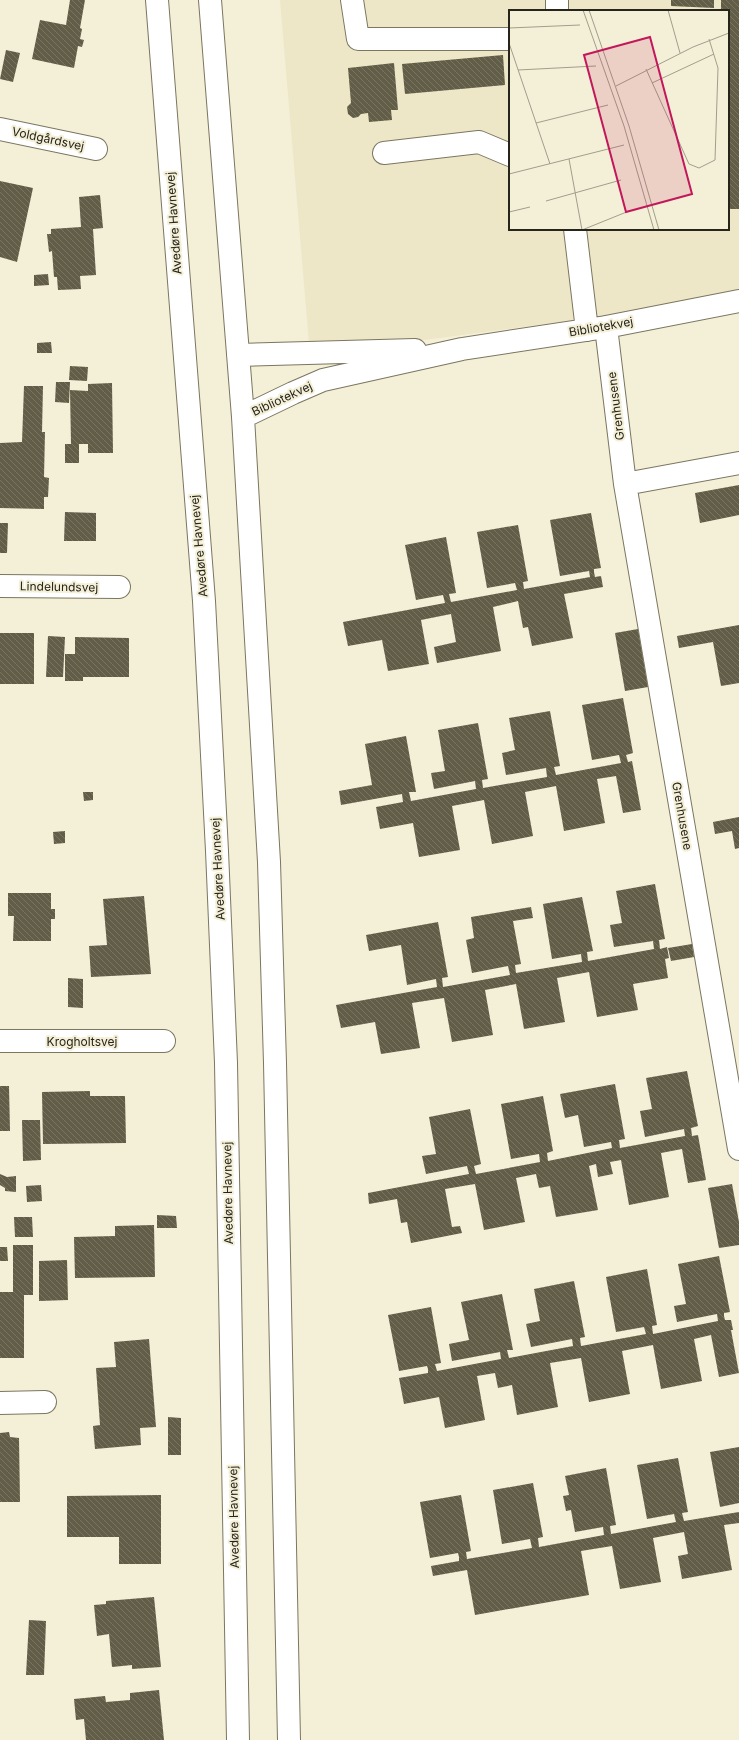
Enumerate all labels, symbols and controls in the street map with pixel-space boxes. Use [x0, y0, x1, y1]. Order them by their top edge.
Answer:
inset map [509, 10, 729, 230]
street label: Voldgårdsvej [11, 124, 86, 154]
street label: Avedøre Havnevej [162, 171, 185, 275]
street label: Bibliotekvej [568, 313, 634, 340]
street label: Grenhusene [604, 371, 627, 441]
street label: Bibliotekvej [249, 378, 314, 419]
street label: Avedøre Havnevej [187, 494, 210, 598]
street label: Lindelundsvej [20, 578, 98, 595]
street label: Grenhusene [669, 781, 696, 851]
street label: Avedøre Havnevej [207, 817, 228, 921]
street label: Krogholtsvej [47, 1034, 118, 1049]
street label: Avedøre Havnevej [219, 1141, 236, 1244]
street label: Avedøre Havnevej [225, 1465, 242, 1568]

